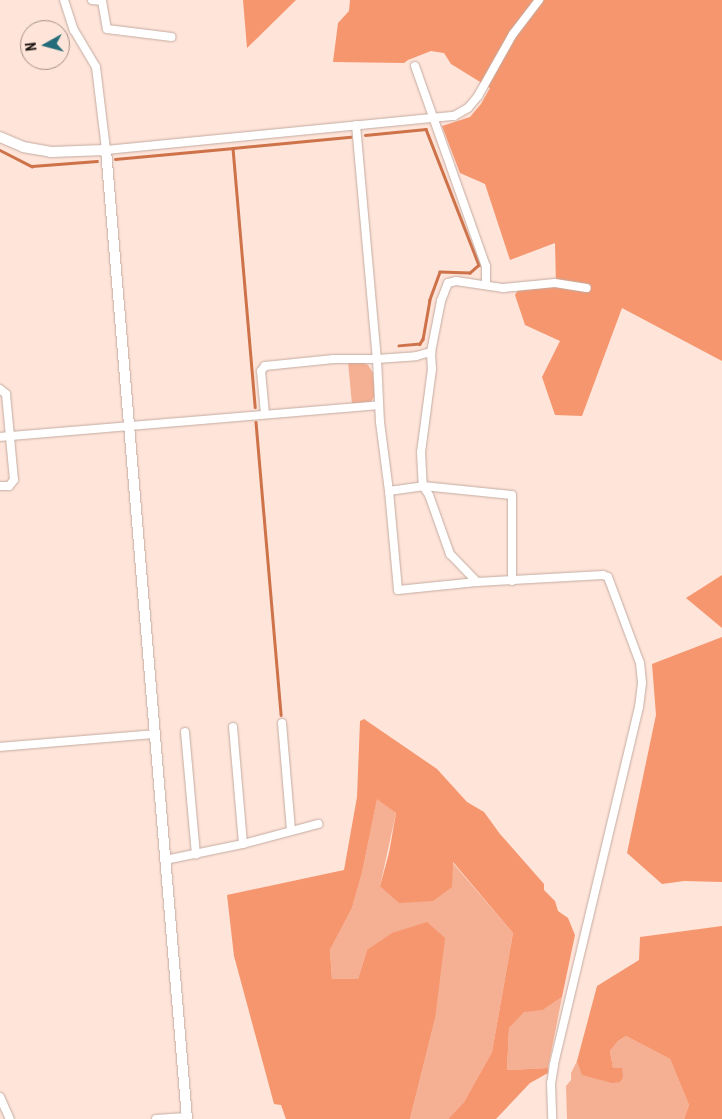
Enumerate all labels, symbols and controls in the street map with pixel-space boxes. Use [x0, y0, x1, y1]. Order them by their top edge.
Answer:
north arrow [20, 20, 70, 70]
text: N [23, 41, 40, 52]

